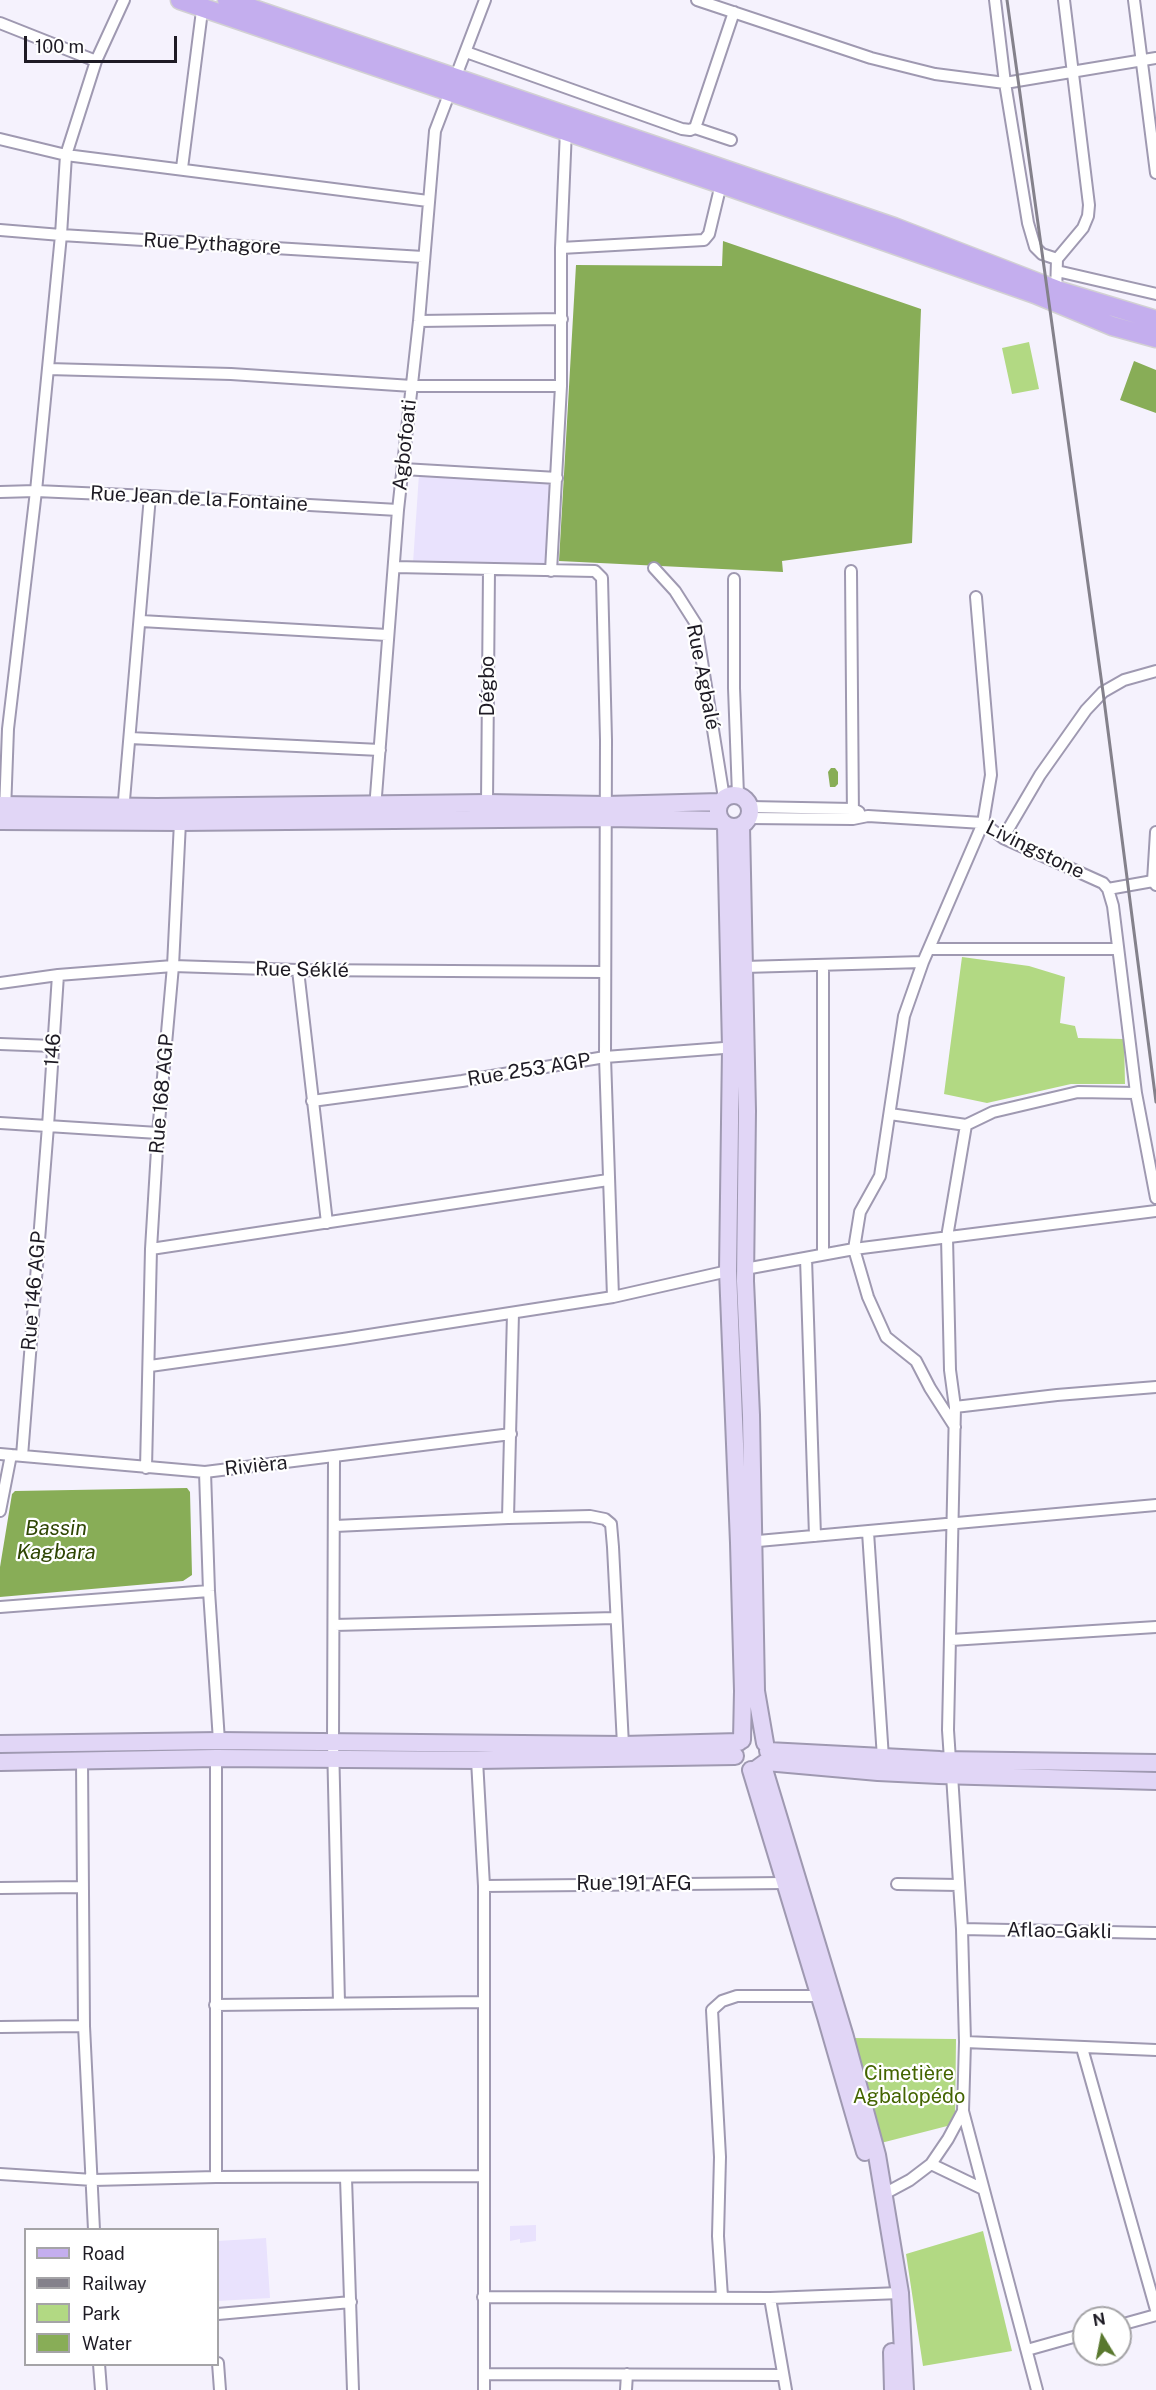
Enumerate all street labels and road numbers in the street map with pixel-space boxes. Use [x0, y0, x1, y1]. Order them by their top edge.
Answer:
street label: Rue Pythagore [143, 228, 281, 260]
street label: Agbofoati [388, 398, 422, 492]
street label: Rue Jean de la Fontaine [89, 481, 309, 517]
street label: Rue Agbalé [681, 622, 725, 732]
street label: Dégbo [476, 656, 500, 716]
street label: Livingstone [982, 816, 1088, 884]
street label: Rue Séklé [255, 957, 349, 983]
street label: 146 [40, 1033, 66, 1067]
street label: Rue 168 AGP [145, 1033, 179, 1155]
street label: Rue 253 AGP [466, 1048, 592, 1092]
street label: Rue 146 AGP [17, 1230, 51, 1352]
street label: Rivièra [223, 1451, 289, 1481]
street label: Rue 191 AFG [576, 1872, 692, 1896]
street label: Aflao-Gakli [1006, 1918, 1112, 1944]

